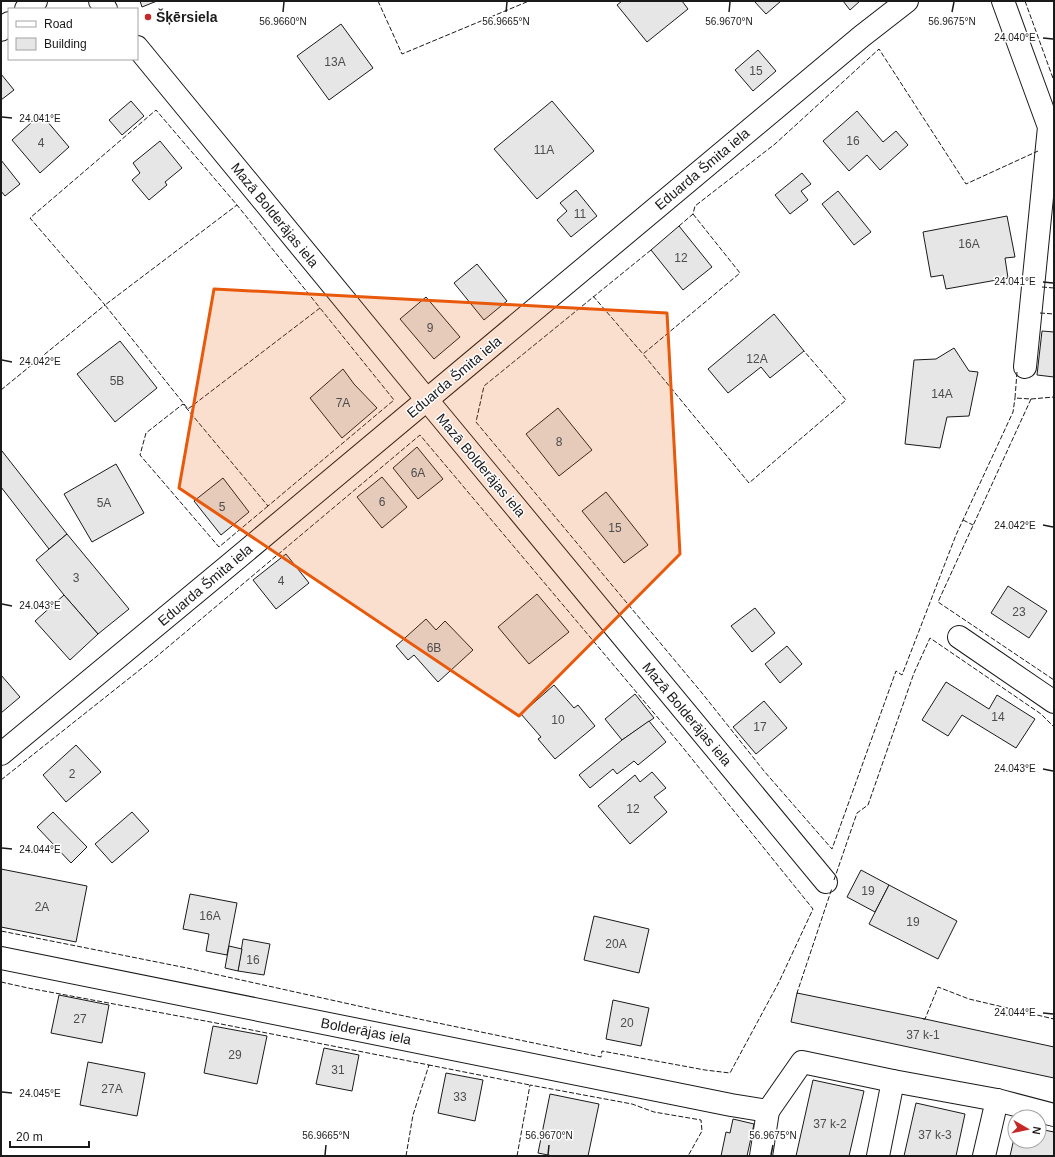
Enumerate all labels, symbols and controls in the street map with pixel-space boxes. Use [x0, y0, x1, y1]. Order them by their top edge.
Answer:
legend [8, 8, 138, 60]
place label: Šķērsiela [156, 8, 218, 25]
marker: Šķērsiela [143, 12, 153, 22]
text: 56.9660°N [259, 16, 307, 27]
text: 56.9665°N [482, 16, 530, 27]
text: 56.9670°N [705, 16, 753, 27]
text: 56.9675°N [928, 16, 976, 27]
text: Road [44, 17, 73, 31]
text: 24.040°E [994, 32, 1036, 43]
text: Building [44, 37, 87, 51]
house number: 13A [324, 55, 346, 69]
house number: 15 [749, 64, 763, 78]
text: 24.041°E [19, 113, 61, 124]
street label: Eduarda Šmita iela [652, 125, 753, 213]
house number: 16 [846, 134, 860, 148]
house number: 4 [38, 136, 45, 150]
house number: 11A [534, 143, 554, 157]
street label: Mazā Bolderājas iela [228, 159, 322, 271]
house number: 11 [574, 207, 587, 221]
house number: 16A [958, 237, 980, 251]
house number: 12 [674, 251, 688, 265]
text: 24.041°E [994, 276, 1036, 287]
house number: 9 [427, 321, 434, 335]
street label: Eduarda Šmita iela [404, 333, 505, 421]
house number: 12A [746, 352, 768, 366]
text: 24.042°E [19, 356, 61, 367]
house number: 5B [110, 374, 124, 388]
house number: 14A [931, 387, 953, 401]
house number: 7A [336, 396, 350, 410]
street label: Mazā Bolderājas iela [433, 410, 529, 520]
house number: 8 [556, 435, 563, 449]
house number: 6A [411, 466, 425, 480]
house number: 6 [379, 495, 386, 509]
house number: 5A [97, 496, 111, 510]
house number: 5 [219, 500, 226, 514]
text: 24.042°E [994, 520, 1036, 531]
house number: 15 [608, 521, 622, 535]
street label: Eduarda Šmita iela [155, 541, 256, 629]
house number: 3 [73, 571, 80, 585]
house number: 4 [278, 574, 285, 588]
text: 24.043°E [19, 600, 61, 611]
house number: 23 [1012, 605, 1026, 619]
house number: 6B [427, 641, 441, 655]
street label: Mazā Bolderājas iela [639, 659, 735, 769]
house number: 14 [991, 710, 1005, 724]
house number: 10 [551, 713, 565, 727]
house number: 17 [753, 720, 767, 734]
text: 24.043°E [994, 763, 1036, 774]
house number: 2 [69, 767, 76, 781]
house number: 12 [626, 802, 640, 816]
text: 24.044°E [19, 844, 61, 855]
house number: 19 [861, 884, 875, 898]
house number: 2A [35, 900, 49, 914]
house number: 16A [199, 909, 221, 923]
house number: 19 [906, 915, 920, 929]
house number: 20A [605, 937, 627, 951]
house number: 16 [246, 953, 260, 967]
text: 24.044°E [994, 1007, 1036, 1018]
house number: 27 [73, 1012, 87, 1026]
street label: Bolderājas iela [319, 1014, 413, 1048]
house number: 20 [620, 1016, 634, 1030]
house number: 37 k-1 [906, 1028, 940, 1042]
house number: 29 [228, 1048, 242, 1062]
house number: 31 [331, 1063, 345, 1077]
house number: 27A [101, 1082, 123, 1096]
text: 24.045°E [19, 1088, 61, 1099]
house number: 33 [453, 1090, 467, 1104]
north arrow [1007, 1109, 1047, 1149]
house number: 37 k-2 [813, 1117, 847, 1131]
scale bar [10, 1123, 89, 1149]
text: N [1030, 1126, 1043, 1135]
house number: 37 k-3 [918, 1128, 952, 1142]
text: 20 m [16, 1130, 43, 1144]
text: 56.9665°N [302, 1130, 350, 1141]
text: 56.9670°N [525, 1130, 573, 1141]
text: 56.9675°N [749, 1130, 797, 1141]

